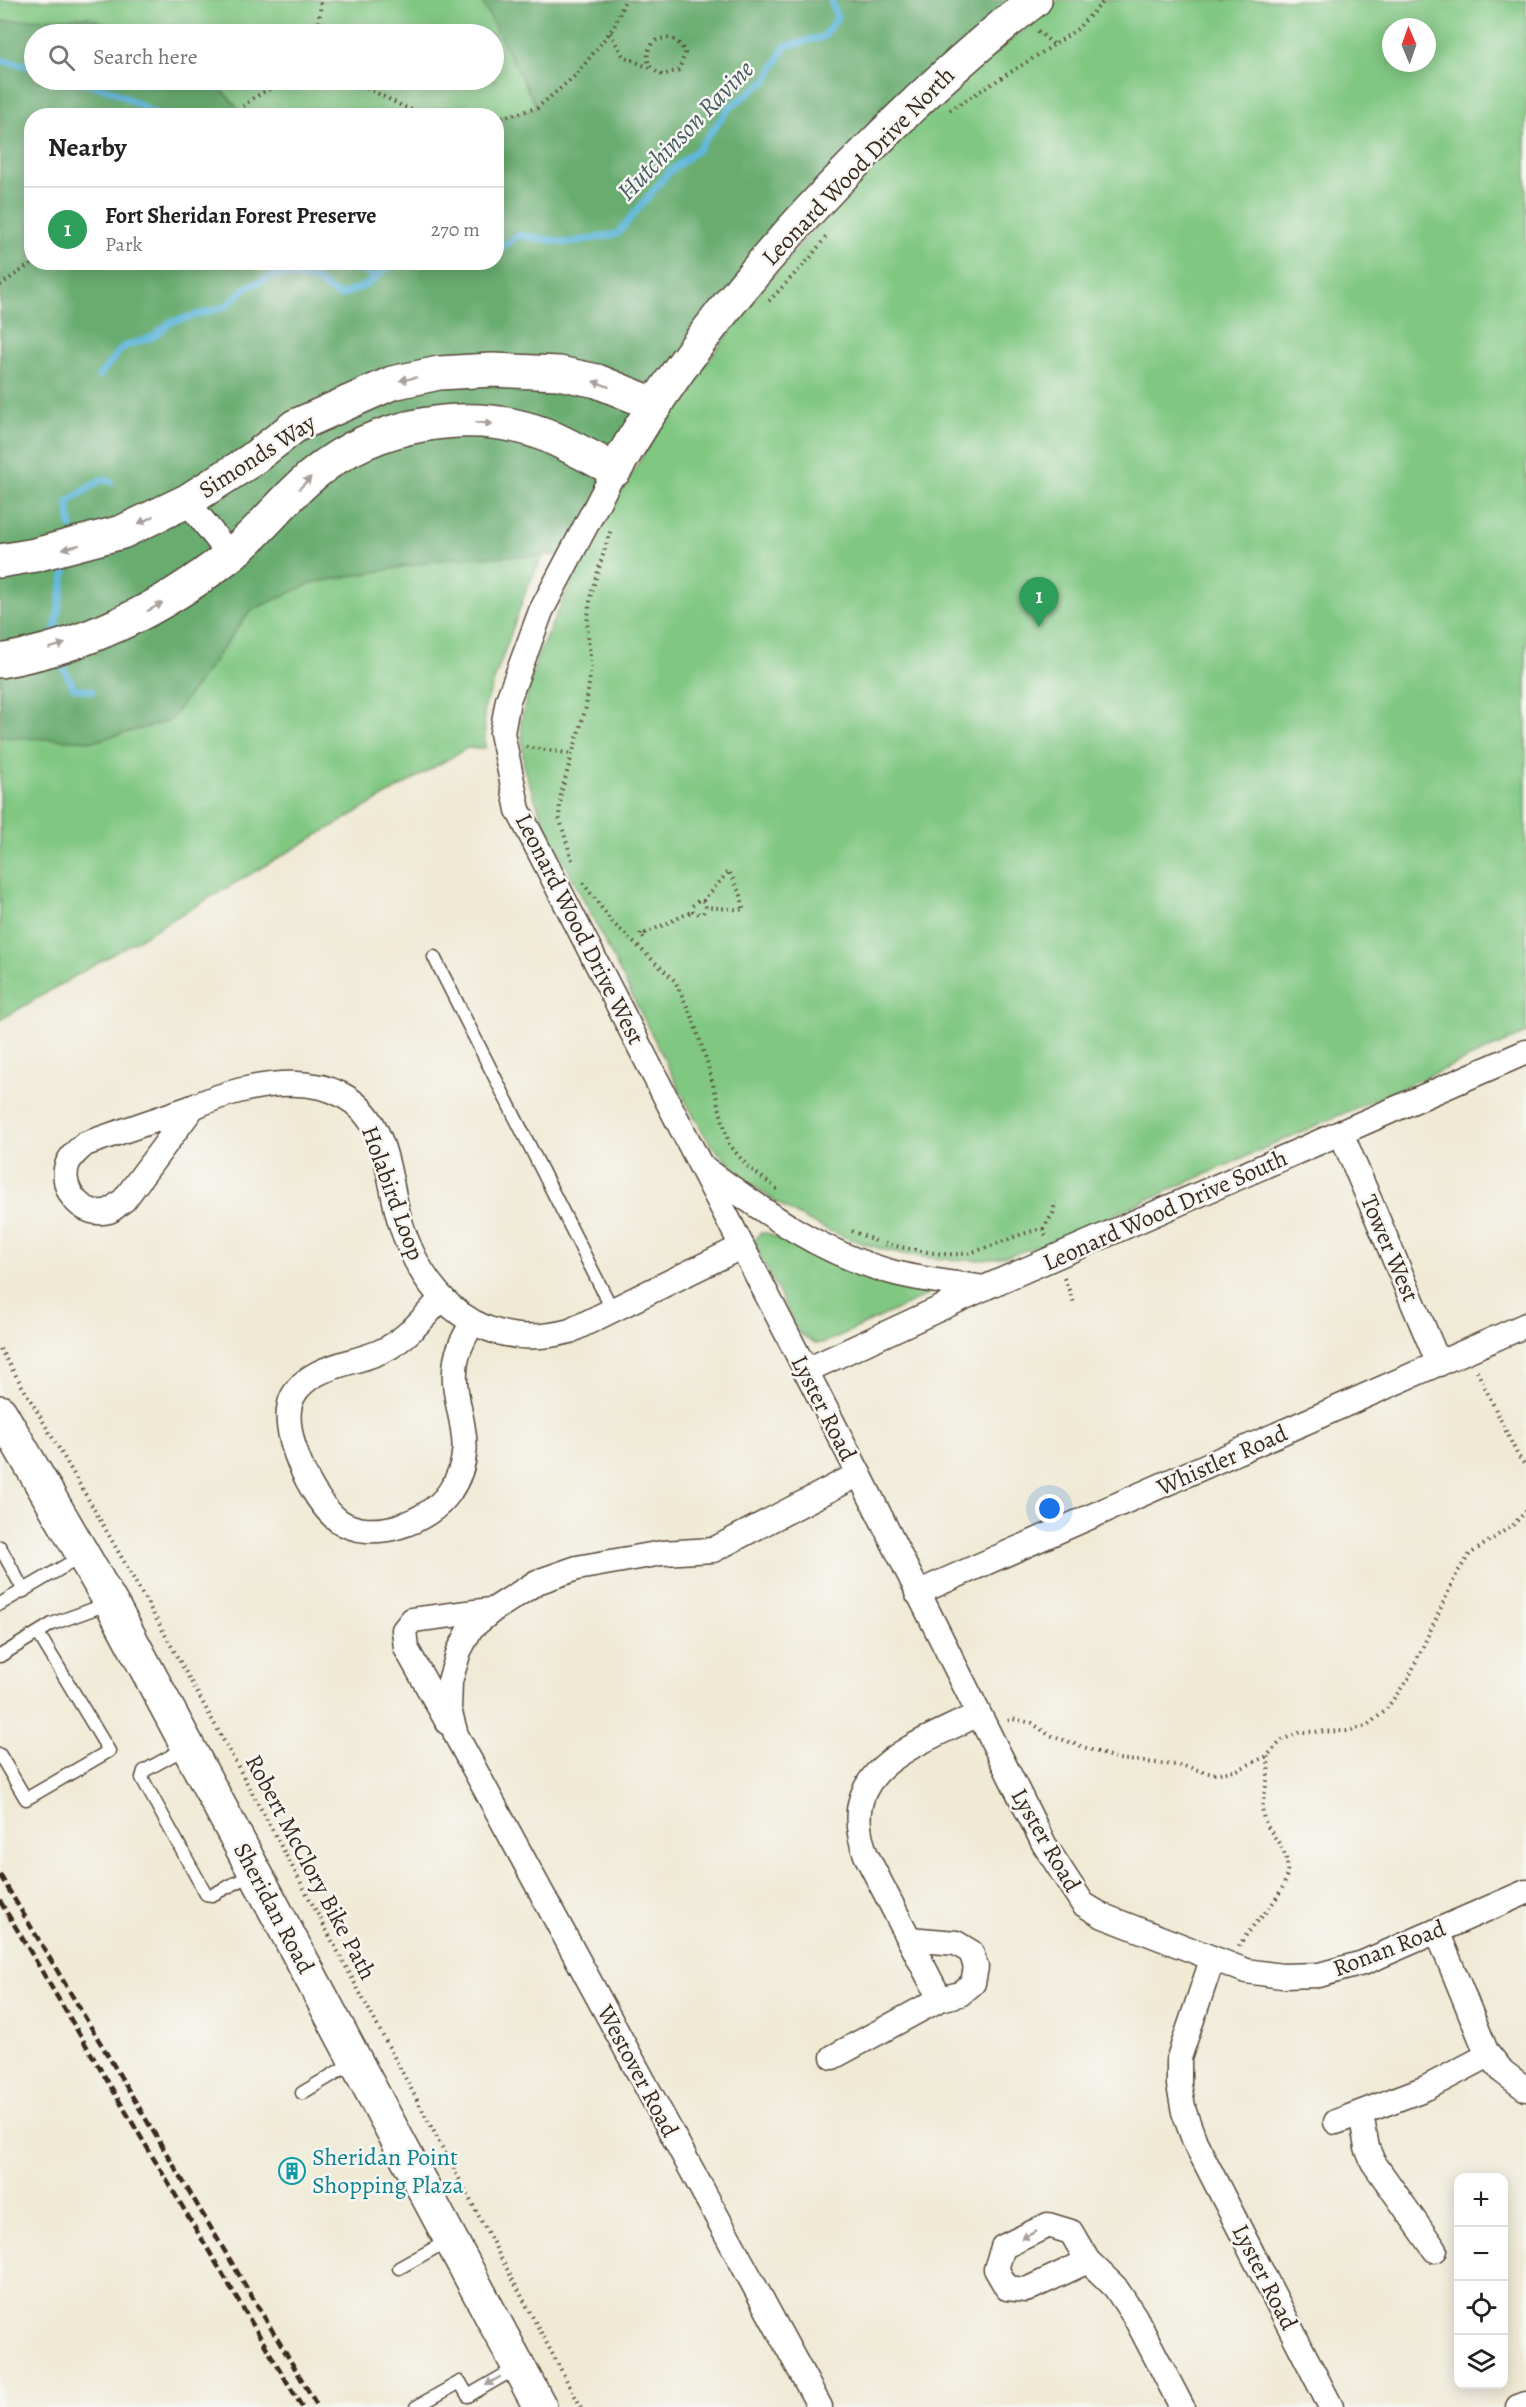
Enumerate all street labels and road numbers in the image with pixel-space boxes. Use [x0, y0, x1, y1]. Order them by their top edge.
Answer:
street label: Leonard Wood Drive North [754, 59, 962, 273]
street label: Simonds Way [192, 406, 322, 506]
street label: Leonard Wood Drive West [508, 808, 652, 1050]
street label: Holabird Loop [354, 1121, 432, 1265]
street label: Leonard Wood Drive South [1038, 1142, 1292, 1278]
street label: Tower West [1353, 1190, 1427, 1306]
street label: Lyster Road [784, 1350, 864, 1467]
street label: Whistler Road [1151, 1417, 1292, 1503]
street label: Robert McClory Bike Path [238, 1749, 384, 1985]
street label: Lyster Road [1003, 1782, 1089, 1898]
street label: Sheridan Road [226, 1837, 322, 1979]
street label: Ronan Road [1328, 1912, 1450, 1984]
street label: Westover Road [589, 1998, 686, 2143]
street label: Lyster Road [1225, 2219, 1305, 2336]

